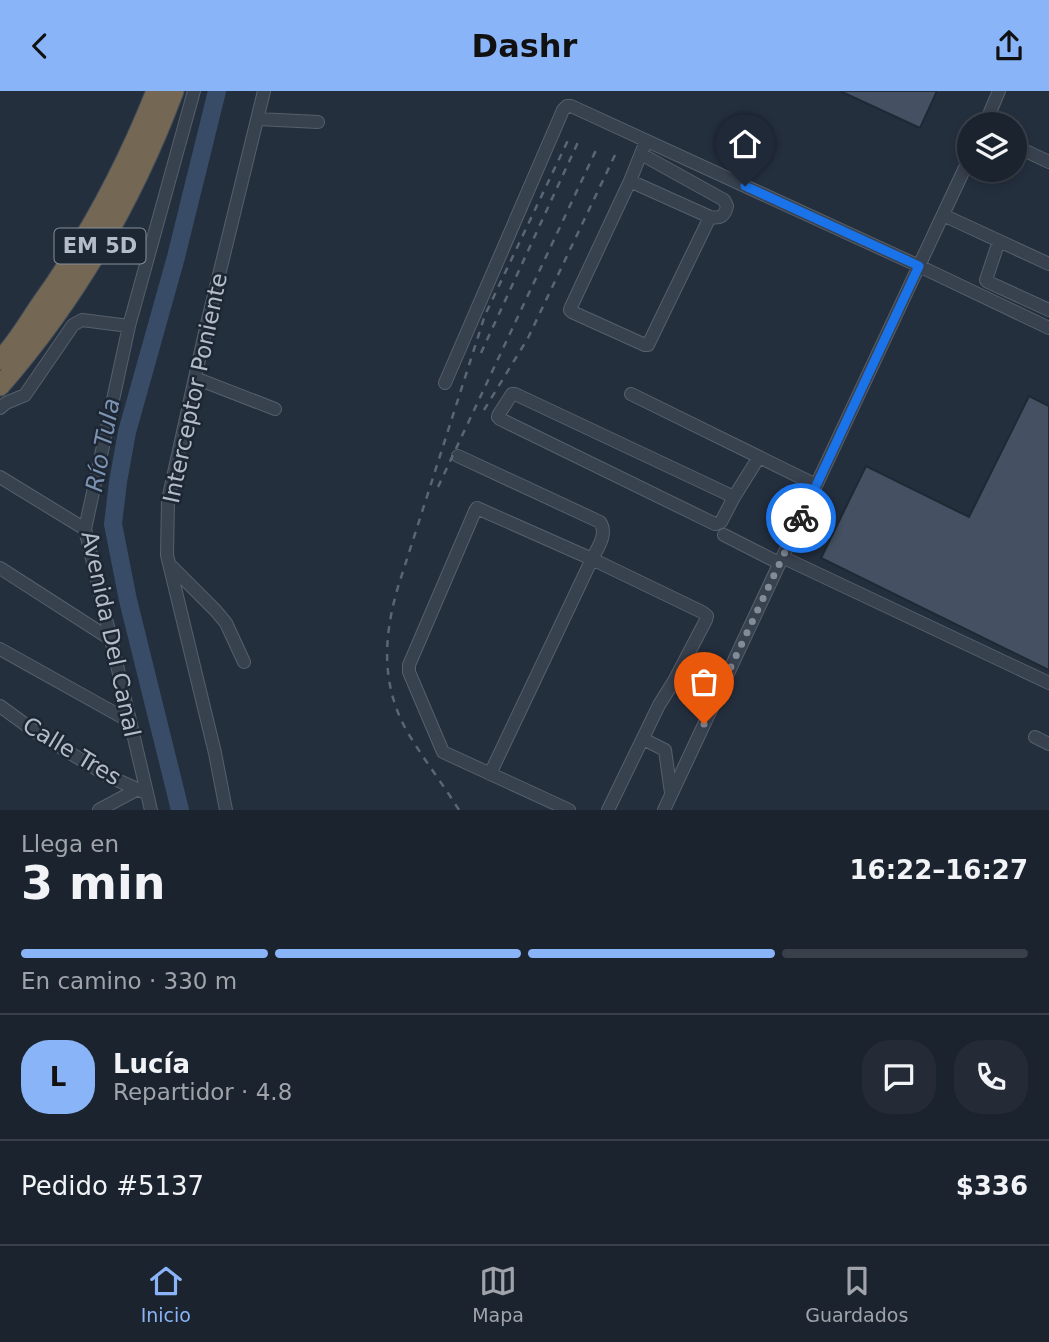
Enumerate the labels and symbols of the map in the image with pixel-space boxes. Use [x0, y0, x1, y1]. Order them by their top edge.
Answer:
pin [715, 114, 775, 186]
road number: EM 5D [55, 229, 146, 263]
street label: Interceptor Poniente [158, 271, 232, 505]
water label: Río Tula [80, 396, 126, 494]
courier [766, 483, 836, 553]
street label: Avenida Del Canal [76, 529, 146, 739]
pin [674, 652, 734, 724]
street label: Calle Tres [18, 711, 126, 791]

